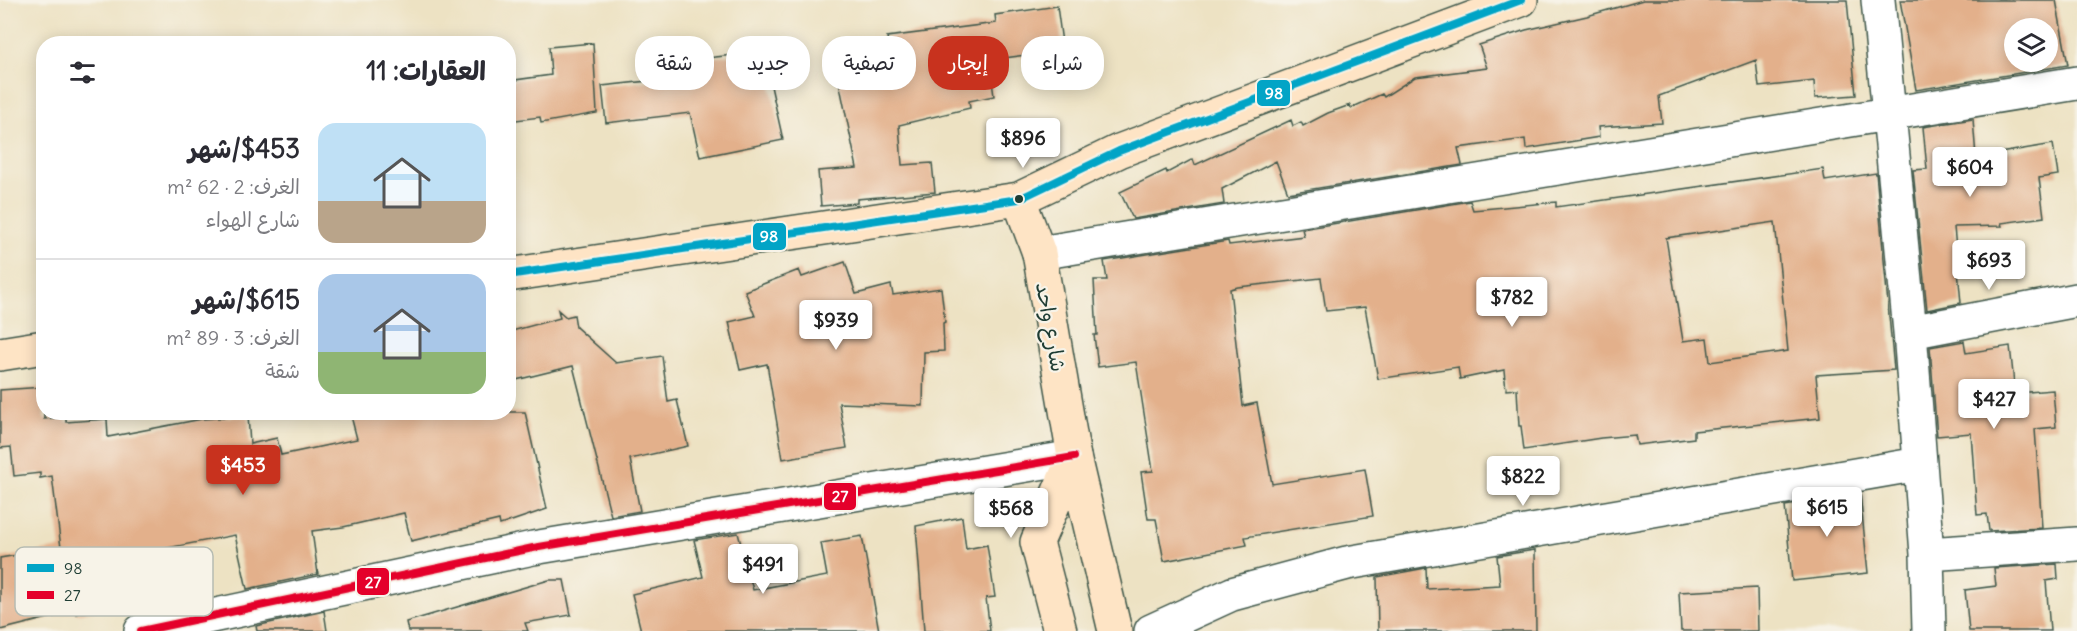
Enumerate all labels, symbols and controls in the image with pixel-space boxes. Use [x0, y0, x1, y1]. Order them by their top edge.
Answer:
map controls [2004, 18, 2058, 72]
button: layers [2004, 18, 2058, 72]
chip: شقة [635, 36, 714, 90]
chip: جديد [726, 36, 810, 90]
chip: تصفية [822, 36, 916, 90]
chip: إيجار [928, 36, 1009, 90]
chip: شراء [1021, 36, 1104, 90]
text: العقارات: 11 [366, 54, 486, 87]
icon: filters [66, 56, 99, 89]
line badge: 98 [1256, 79, 1291, 107]
text: 98 [1265, 83, 1283, 103]
pin: $896 [987, 118, 1059, 169]
text: $896 [1000, 125, 1046, 150]
text: $453/شهر [188, 132, 300, 165]
icon: home [366, 147, 438, 219]
pin: $604 [1934, 147, 2006, 198]
text: $604 [1946, 154, 1994, 179]
text: الغرف: 2 · 62 m² [167, 174, 300, 199]
unlabelled marker [1013, 193, 1025, 205]
text: شارع الهواء [206, 207, 300, 232]
line badge: 98 [752, 222, 787, 251]
text: 98 [760, 226, 778, 246]
pin: $693 [1953, 240, 2025, 291]
text: $693 [1966, 247, 2012, 272]
pin: $782 [1476, 277, 1548, 328]
street label: شارع واحد [1028, 280, 1072, 374]
text: $615/شهر [193, 283, 300, 316]
text: $782 [1490, 284, 1534, 309]
icon: home [366, 298, 438, 370]
pin: $939 [800, 300, 872, 351]
text: $939 [813, 307, 859, 332]
text: الغرف: 3 · 89 m² [166, 325, 300, 350]
text: شقة [265, 358, 300, 383]
pin: $427 [1958, 379, 2030, 430]
text: $427 [1972, 386, 2016, 411]
pin: $453 [207, 445, 279, 496]
text: $453 [220, 452, 266, 477]
pin: $822 [1487, 456, 1559, 507]
text: $822 [1501, 463, 1545, 488]
line badge: 27 [823, 482, 857, 511]
text: 27 [832, 486, 848, 506]
pin: $615 [1791, 487, 1863, 538]
pin: $568 [975, 488, 1047, 539]
text: $615 [1806, 494, 1848, 519]
text: $568 [988, 495, 1034, 520]
pin: $491 [727, 544, 799, 595]
legend [15, 547, 213, 616]
text: $491 [742, 551, 784, 576]
text: 98 [64, 558, 82, 578]
line badge: 27 [356, 567, 390, 596]
text: 27 [365, 572, 381, 592]
text: 27 [64, 585, 81, 605]

